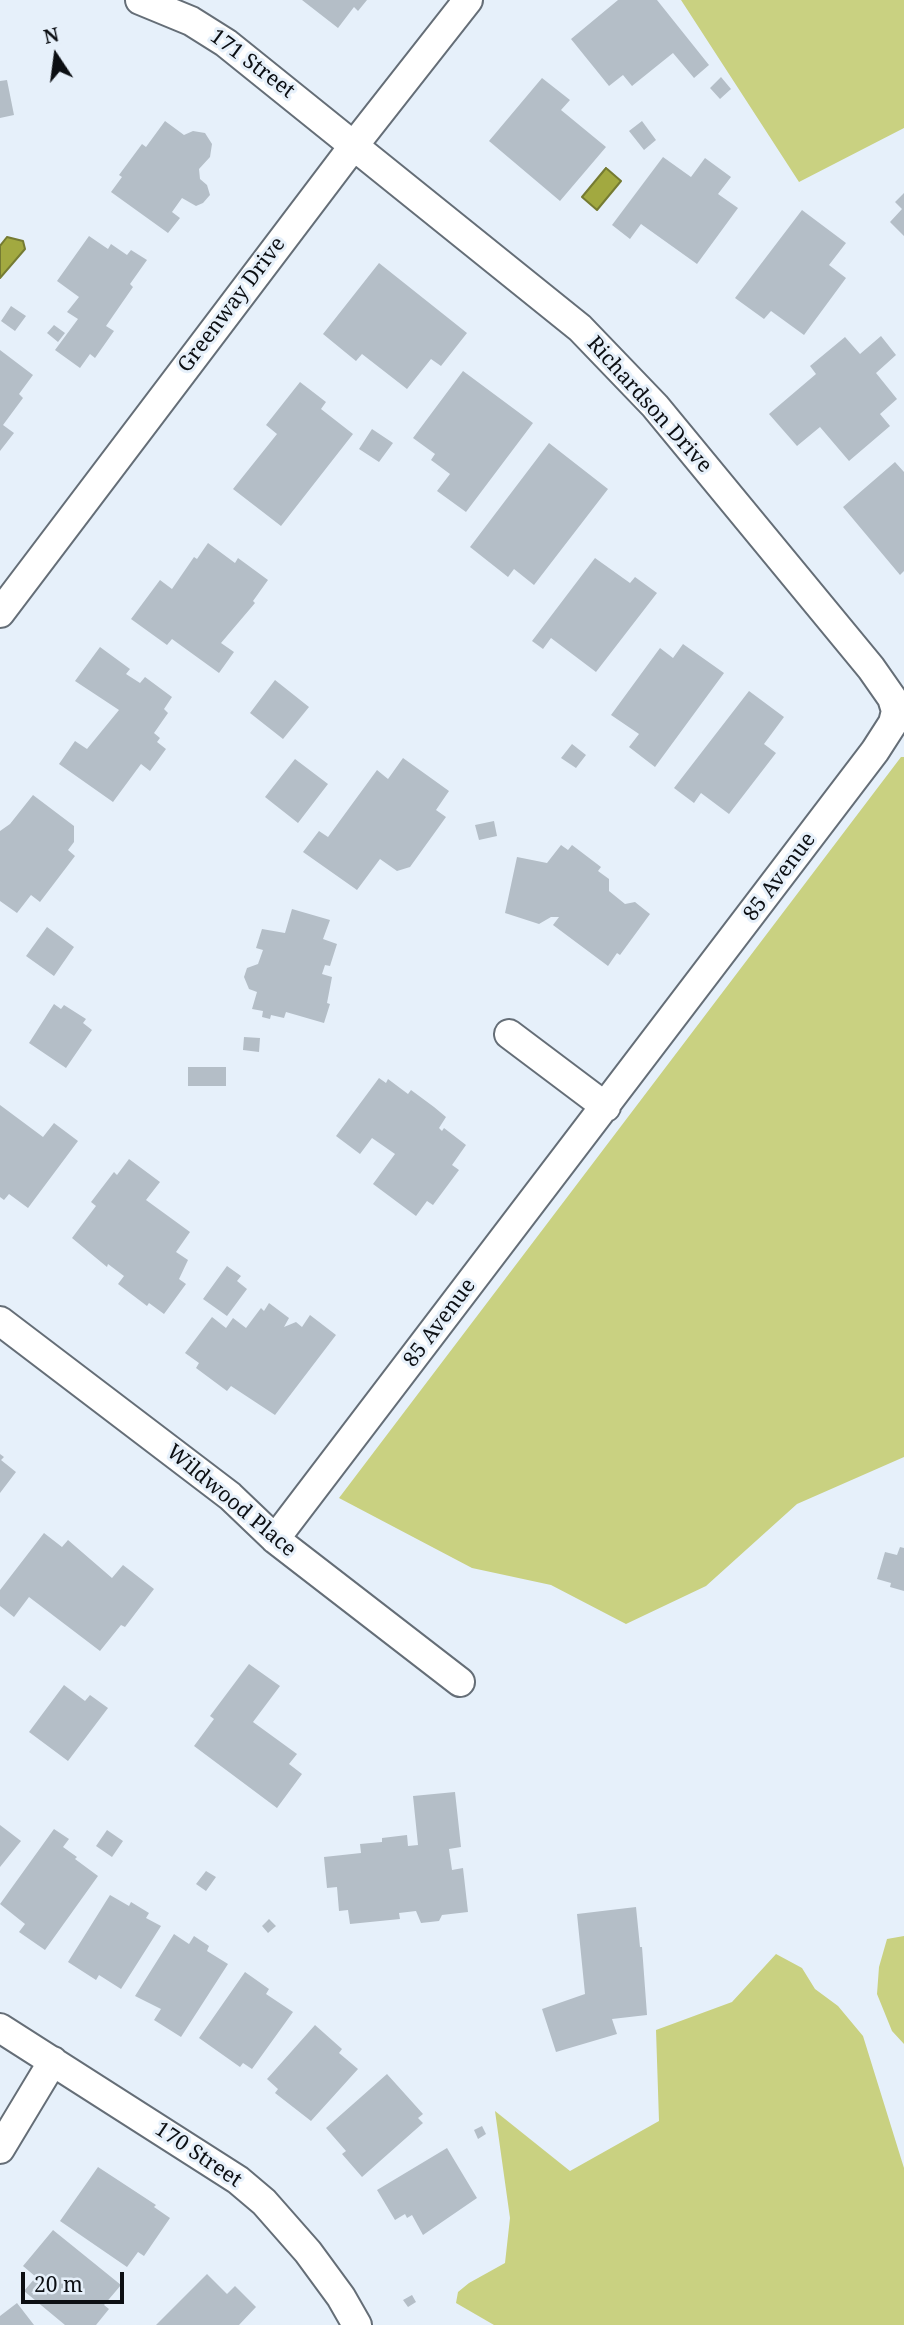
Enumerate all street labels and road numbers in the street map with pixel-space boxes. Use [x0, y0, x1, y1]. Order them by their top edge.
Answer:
street label: 171 Street [205, 24, 299, 104]
street label: Greenway Drive [173, 232, 291, 378]
street label: Richardson Drive [581, 332, 717, 478]
street label: 85 Avenue [739, 828, 821, 926]
street label: 85 Avenue [399, 1274, 481, 1372]
street label: Wildwood Place [161, 1439, 301, 1563]
street label: 170 Street [150, 2117, 246, 2193]

